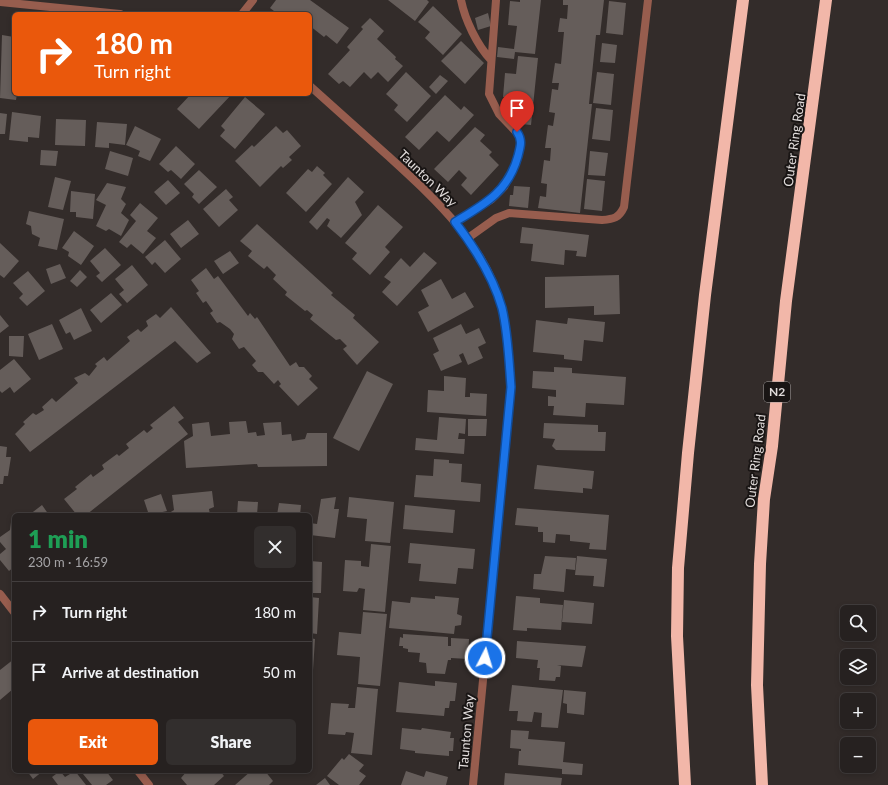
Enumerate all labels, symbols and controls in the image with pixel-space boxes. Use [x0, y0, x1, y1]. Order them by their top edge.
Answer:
text: 180 m [94, 26, 173, 60]
icon: right [28, 28, 80, 80]
text: Turn right [94, 60, 171, 82]
pin [500, 91, 534, 132]
street label: Outer Ring Road [780, 92, 808, 188]
icon: arrive [506, 97, 528, 119]
street label: Taunton Way [395, 146, 461, 210]
road number: N2 [764, 382, 790, 402]
street label: Outer Ring Road [741, 413, 769, 509]
text: 1 min [28, 524, 88, 553]
button: close [254, 526, 296, 568]
text: 230 m · 16:59 [28, 554, 108, 570]
icon: right [28, 601, 50, 623]
text: Turn right [62, 603, 127, 621]
text: 180 m [254, 603, 296, 621]
map controls [840, 605, 876, 773]
button: search [840, 605, 876, 641]
position arrow [464, 637, 506, 679]
button: layers [840, 649, 876, 685]
icon: arrive [28, 661, 50, 683]
text: Arrive at destination [62, 663, 199, 681]
text: 50 m [262, 663, 296, 681]
button: + [840, 693, 876, 729]
street label: Taunton Way [455, 694, 477, 770]
button: Exit [28, 719, 158, 765]
button: Share [166, 719, 296, 765]
button: − [840, 737, 876, 773]

